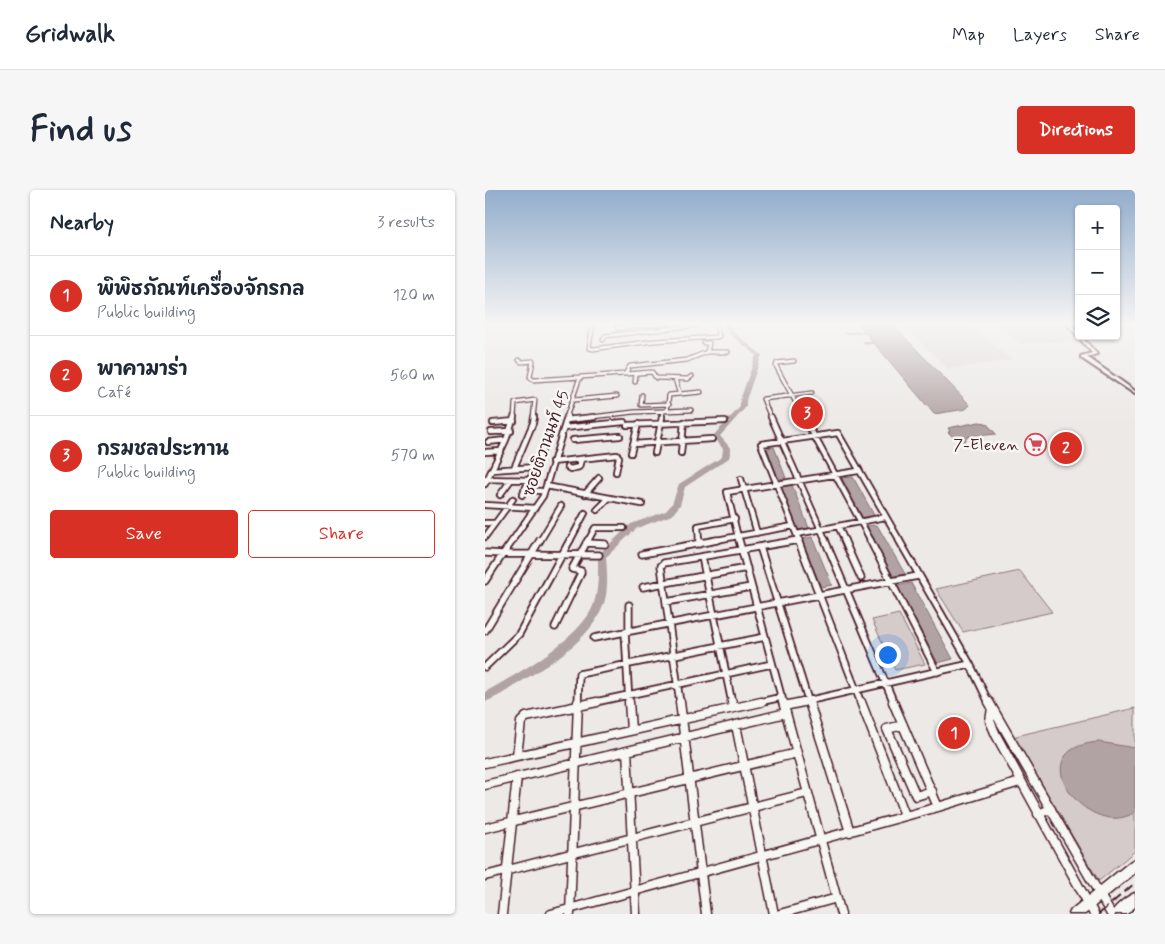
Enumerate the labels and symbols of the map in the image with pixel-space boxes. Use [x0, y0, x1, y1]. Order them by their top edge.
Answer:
street label: ซอยติวานนท์ 45 [517, 387, 574, 499]
pin: 3 [791, 394, 823, 432]
pin: 2 [1050, 429, 1082, 467]
supermarket icon: 7-Eleven [1023, 432, 1047, 456]
place label: 7-Eleven [953, 435, 1019, 456]
your location [875, 642, 901, 668]
pin: 1 [938, 714, 970, 752]

